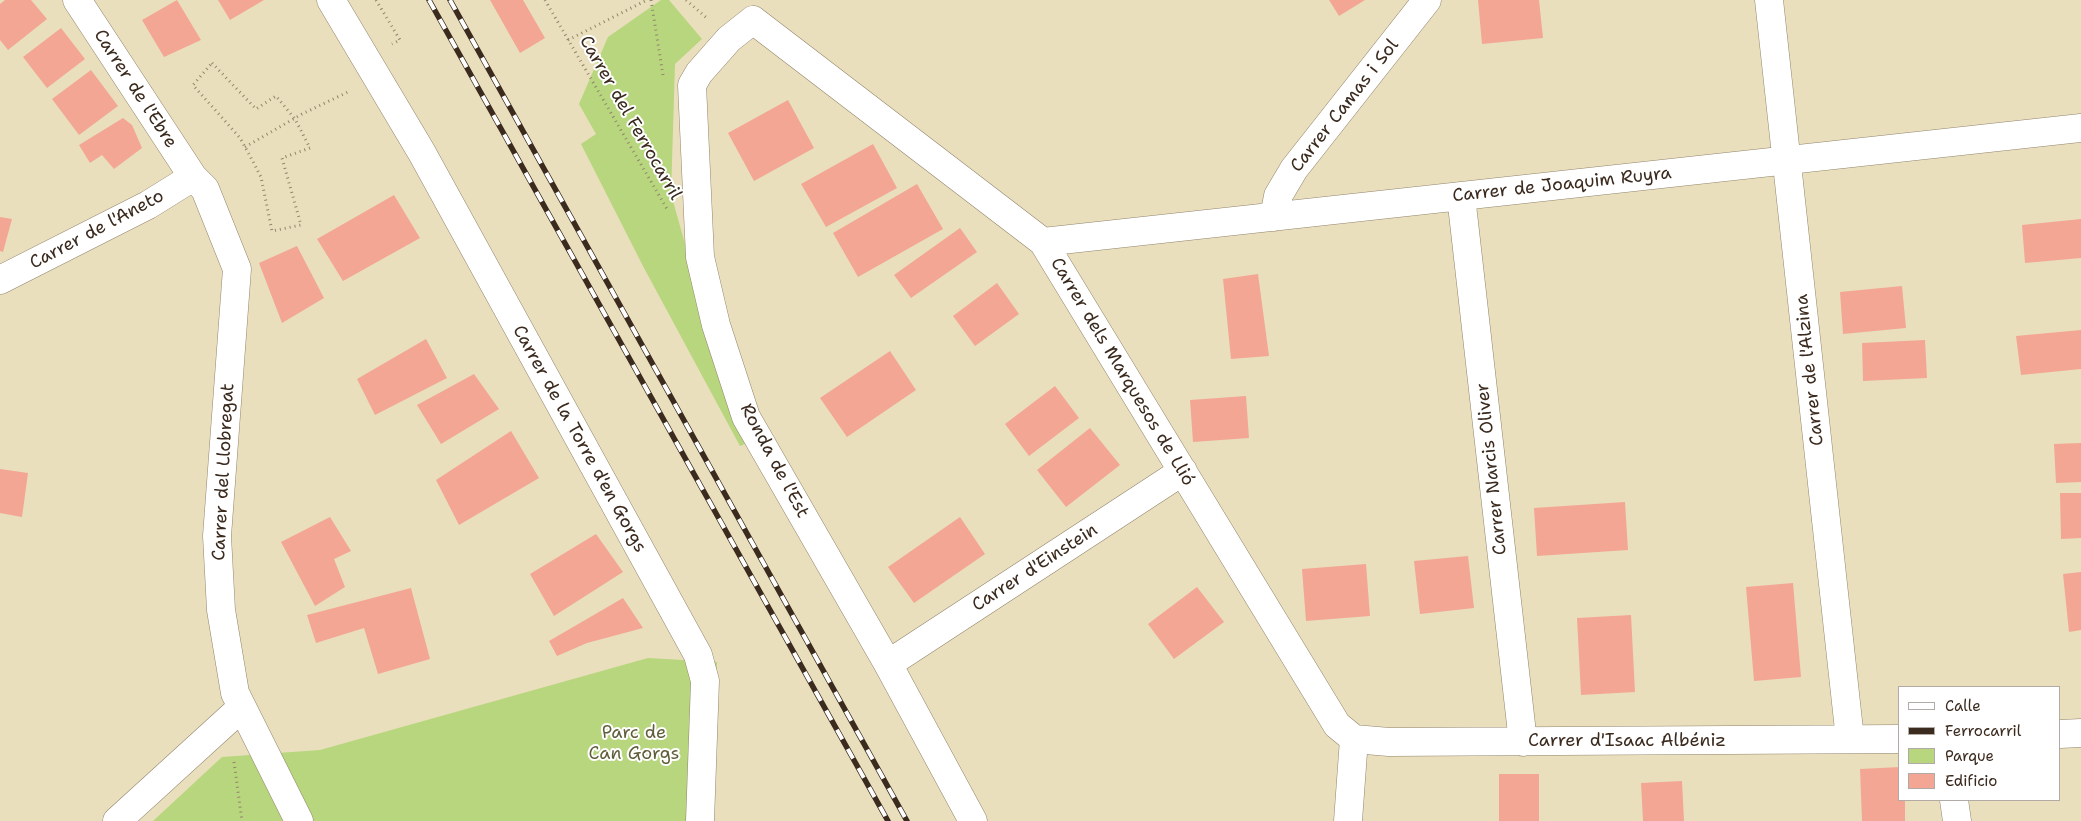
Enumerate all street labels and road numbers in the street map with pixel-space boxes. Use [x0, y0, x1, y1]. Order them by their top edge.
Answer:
street label: Carrer de l'Ebre [89, 26, 181, 152]
street label: Carrer del Ferrocarril [574, 32, 686, 204]
street label: Carrer Camas i Sol [1286, 35, 1404, 177]
street label: Carrer de Joaquim Ruyra [1451, 163, 1673, 207]
street label: Carrer de l'Aneto [26, 186, 168, 274]
street label: Carrer dels Marquesos de Llió [1045, 254, 1199, 490]
street label: Carrer de l'Alzina [1791, 293, 1829, 447]
street label: Carrer de la Torre d'en Gorgs [507, 322, 651, 556]
street label: Carrer Narcis Oliver [1472, 382, 1512, 556]
street label: Carrer del Llobregat [209, 383, 239, 561]
street label: Ronda de l'Est [735, 400, 813, 522]
street label: Carrer d'Einstein [968, 519, 1102, 617]
street label: Carrer d'Isaac Albéniz [1528, 730, 1726, 752]

